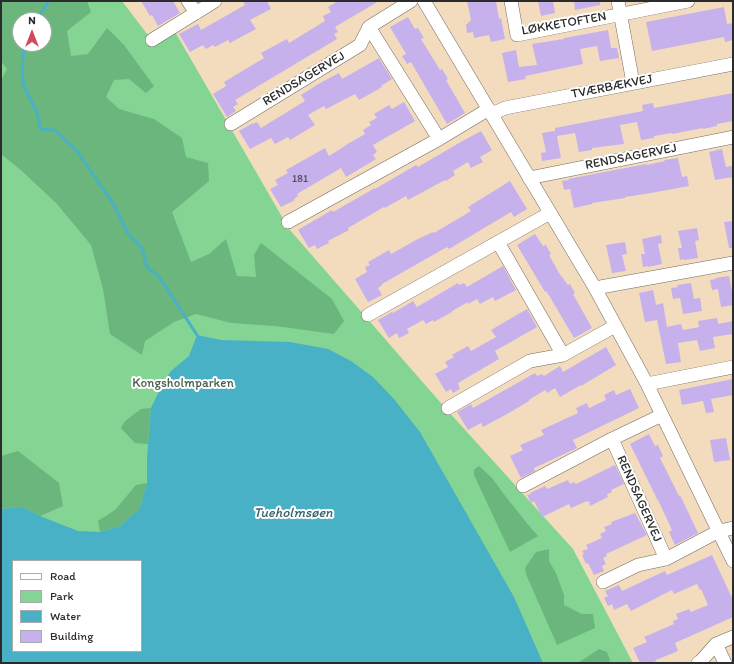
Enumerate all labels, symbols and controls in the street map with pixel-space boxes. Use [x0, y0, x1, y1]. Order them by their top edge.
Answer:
street label: LØKKETOFTEN [520, 9, 608, 39]
north arrow [12, 12, 52, 52]
text: N [28, 14, 36, 27]
street label: RENDSAGERVEJ [260, 48, 348, 110]
street label: TVÆRBÆKVEJ [570, 71, 654, 103]
street label: RENDSAGERVEJ [584, 140, 678, 174]
house number: 181 [292, 172, 308, 186]
park label: Kongsholmparken [132, 376, 234, 392]
street label: RENDSAGERVEJ [613, 453, 665, 545]
water label: Tueholmsøen [253, 505, 333, 521]
legend [12, 560, 142, 652]
text: Road [50, 569, 76, 583]
text: Park [50, 589, 74, 603]
text: Water [50, 609, 81, 623]
text: Building [50, 629, 93, 643]

